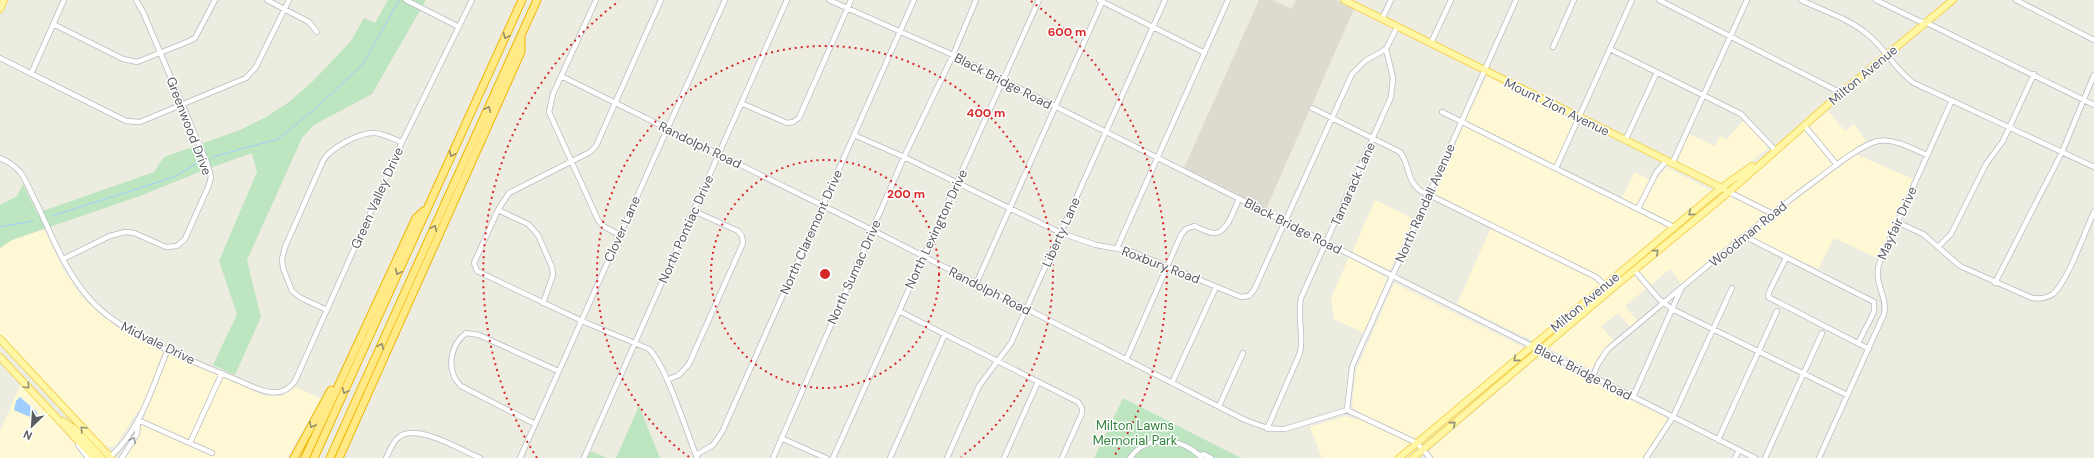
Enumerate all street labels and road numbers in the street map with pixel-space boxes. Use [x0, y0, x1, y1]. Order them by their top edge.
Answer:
street label: Milton Avenue [1825, 41, 1901, 109]
street label: Black Bridge Road [951, 49, 1055, 113]
street label: Greenwood Drive [162, 74, 216, 178]
street label: Mount Zion Avenue [1502, 74, 1612, 140]
street label: Randolph Road [656, 118, 744, 172]
street label: Tamarack Lane [1327, 139, 1379, 229]
street label: North Randall Avenue [1391, 141, 1459, 265]
street label: Green Valley Drive [347, 145, 407, 251]
street label: North Claremont Drive [776, 167, 846, 297]
street label: North Lexington Drive [901, 167, 971, 291]
street label: North Pontiac Drive [654, 172, 718, 286]
street label: Mayfair Drive [1873, 184, 1921, 262]
street label: Clover Lane [600, 193, 644, 265]
street label: Liberty Lane [1038, 194, 1084, 270]
street label: Black Bridge Road [1241, 194, 1345, 258]
street label: Woodman Road [1706, 197, 1790, 271]
street label: North Sumac Drive [823, 217, 885, 327]
street label: Roxbury Road [1119, 242, 1203, 288]
street label: Randolph Road [946, 263, 1034, 319]
street label: Milton Avenue [1547, 268, 1623, 336]
street label: Midvale Drive [118, 318, 198, 368]
street label: Black Bridge Road [1531, 340, 1635, 404]

